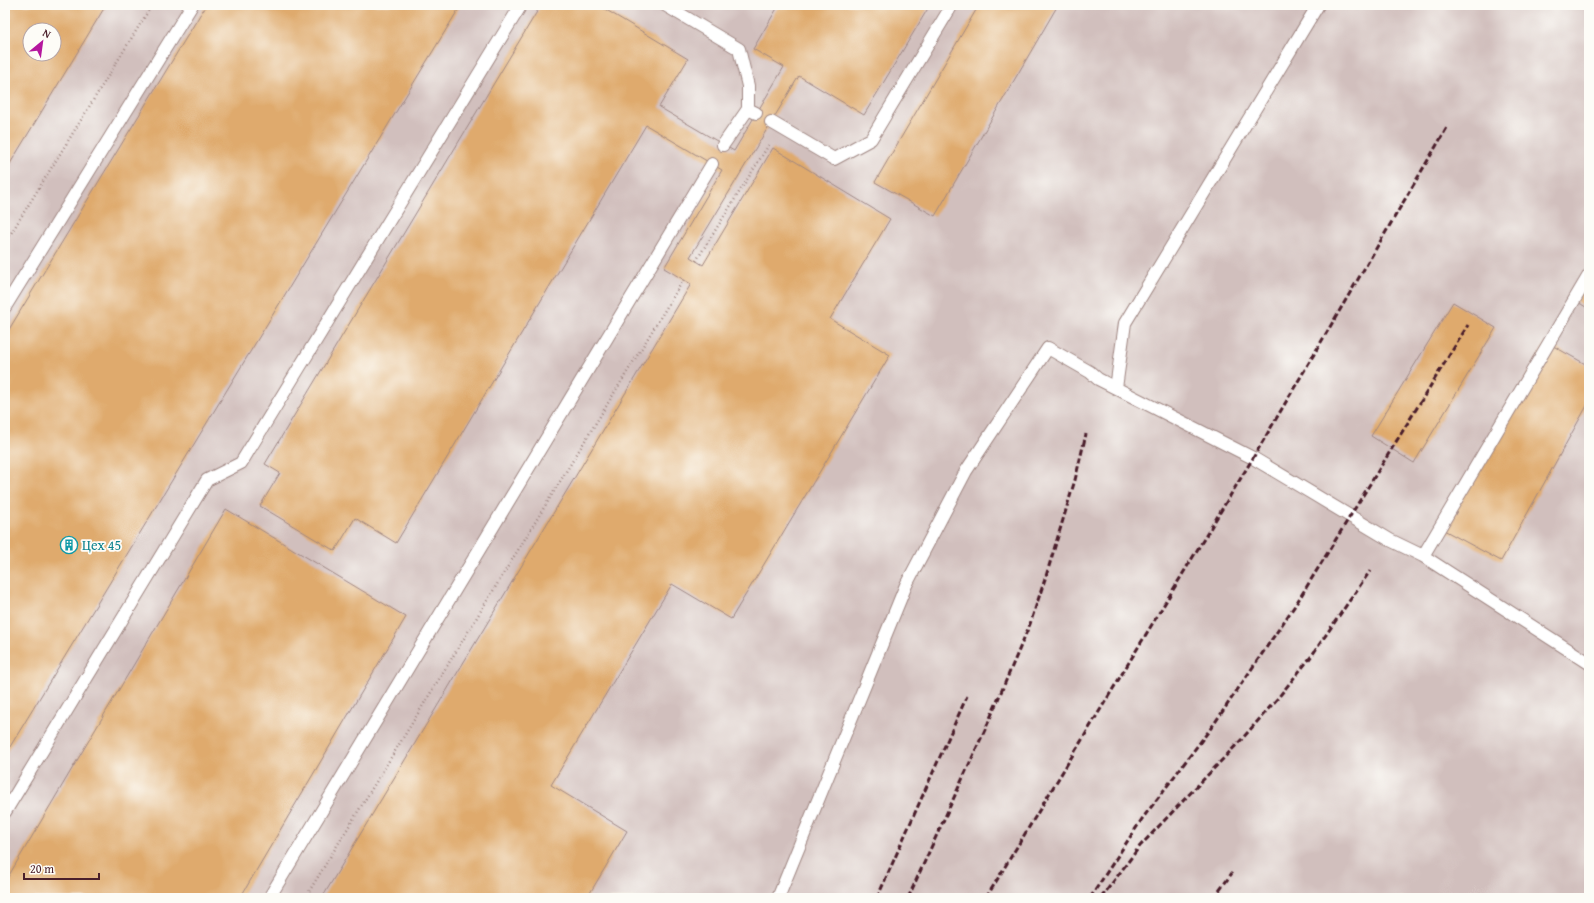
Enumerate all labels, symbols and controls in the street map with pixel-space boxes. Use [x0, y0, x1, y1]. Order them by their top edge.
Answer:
north arrow [22, 22, 62, 62]
text: N [40, 24, 55, 42]
building icon: Цех 45 [59, 535, 79, 555]
place label: Цех 45 [82, 535, 121, 555]
scale bar [24, 855, 99, 881]
text: 20 m [30, 860, 54, 877]

